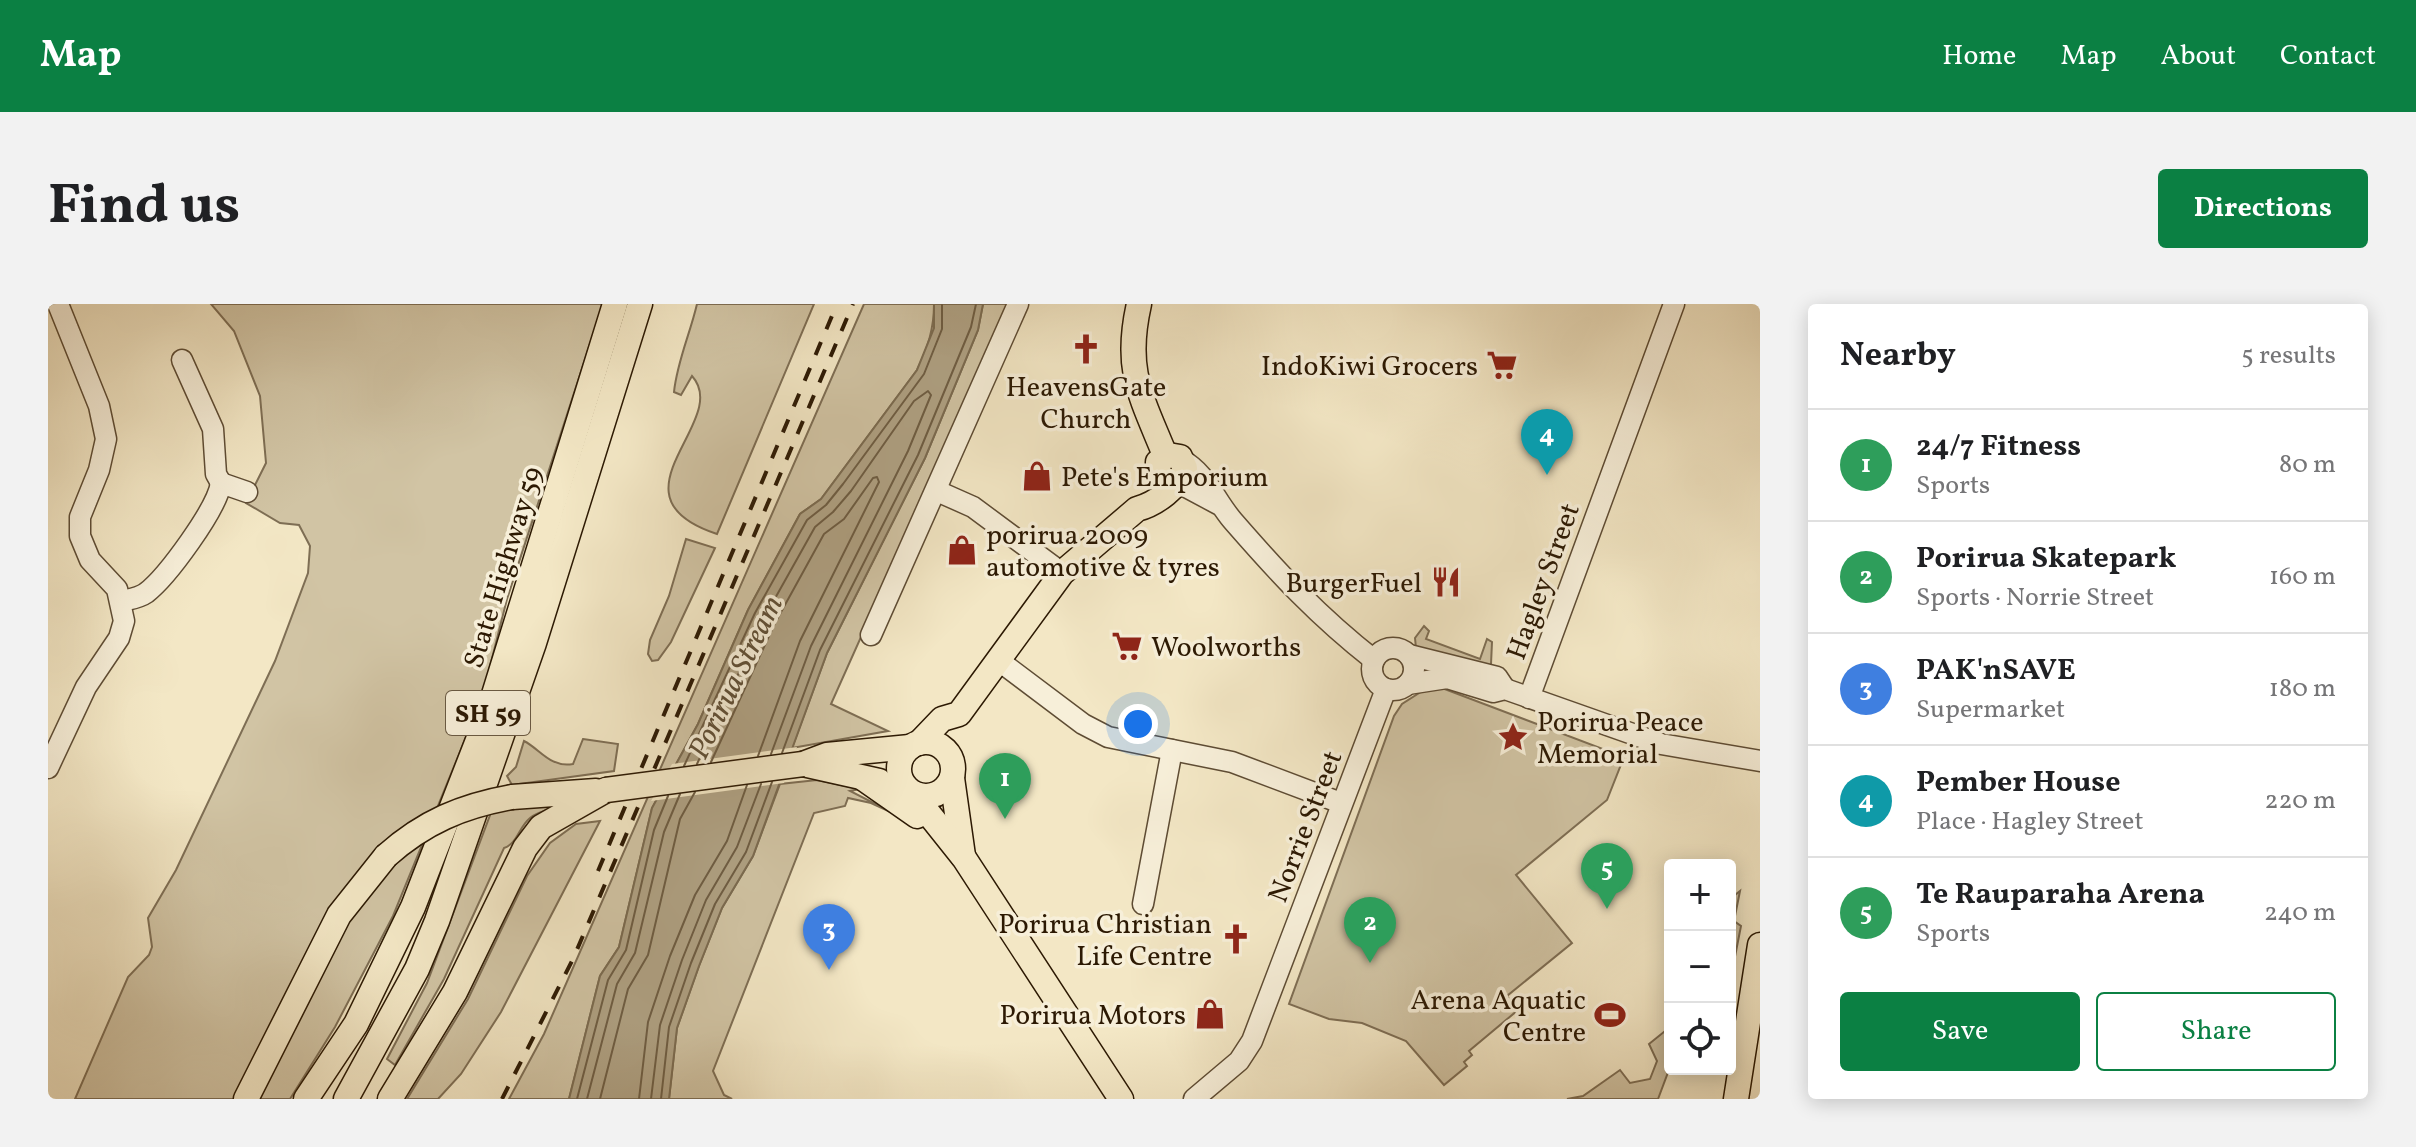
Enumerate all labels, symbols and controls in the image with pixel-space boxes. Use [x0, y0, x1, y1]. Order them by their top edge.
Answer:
text: Map [40, 30, 121, 83]
text: Home [1942, 37, 2016, 76]
text: Map [2060, 37, 2116, 76]
text: About [2160, 37, 2236, 76]
text: Contact [2280, 37, 2376, 76]
text: Find us [48, 169, 240, 247]
button: Directions [2158, 169, 2368, 248]
church icon: HeavensGate Church [1069, 332, 1103, 366]
text: Nearby [1840, 333, 1956, 380]
text: 5 results [2241, 338, 2336, 374]
place label: IndoKiwi Grocers [1261, 348, 1478, 387]
supermarket icon: IndoKiwi Grocers [1485, 348, 1519, 382]
place label: HeavensGate Church [1006, 369, 1166, 440]
pin: 4 [1521, 409, 1573, 475]
text: 24/7 Fitness [1916, 426, 2081, 468]
text: 1 [1861, 447, 1871, 483]
text: 80 m [2279, 447, 2336, 483]
shop icon: Pete's Emporium [1020, 459, 1054, 493]
place label: Pete's Emporium [1061, 459, 1269, 498]
street label: State Highway 59 [455, 462, 554, 673]
text: Sports [1916, 468, 1990, 504]
street label: Hagley Street [1498, 498, 1591, 666]
place label: porirua 2009 automotive & tyres [986, 517, 1220, 588]
shop icon: porirua 2009 automotive & tyres [945, 533, 979, 567]
text: Porirua Skatepark [1916, 538, 2176, 580]
text: 2 [1859, 559, 1873, 595]
text: 160 m [2269, 559, 2336, 595]
place label: BurgerFuel [1285, 565, 1422, 604]
restaurant icon: BurgerFuel [1429, 565, 1463, 599]
text: Sports · Norrie Street [1916, 580, 2154, 616]
water label: Porirua Stream [679, 589, 795, 767]
supermarket icon: Woolworths [1110, 629, 1144, 663]
place label: Woolworths [1151, 629, 1301, 668]
text: PAK'nSAVE [1916, 650, 2076, 692]
text: 3 [1859, 671, 1873, 707]
text: 180 m [2269, 671, 2336, 707]
road number: SH 59 [446, 691, 530, 735]
text: Supermarket [1916, 692, 2065, 728]
your location [1118, 704, 1158, 744]
place label: Porirua Peace Memorial [1537, 704, 1704, 775]
place icon: Porirua Peace Memorial [1496, 720, 1530, 754]
street label: Norrie Street [1259, 745, 1353, 908]
pin: 1 [979, 753, 1031, 819]
text: Pember House [1916, 762, 2121, 804]
text: 4 [1858, 783, 1874, 819]
text: 220 m [2264, 783, 2336, 819]
text: Place · Hagley Street [1916, 804, 2144, 840]
pin: 5 [1581, 843, 1633, 909]
map controls [1664, 859, 1736, 1075]
button: + [1664, 859, 1736, 931]
text: Te Rauparaha Arena [1916, 874, 2205, 916]
text: 5 [1860, 895, 1872, 931]
text: 240 m [2264, 895, 2336, 931]
pin: 2 [1344, 897, 1396, 963]
pin: 3 [803, 904, 855, 970]
place label: Porirua Christian Life Centre [998, 906, 1212, 977]
text: Sports [1916, 916, 1990, 952]
church icon: Porirua Christian Life Centre [1219, 922, 1253, 956]
button: − [1664, 931, 1736, 1003]
place label: Arena Aquatic Centre [1410, 982, 1586, 1053]
button: Save [1840, 992, 2080, 1071]
button: Share [2096, 992, 2336, 1071]
place label: Porirua Motors [1000, 997, 1186, 1036]
shop icon: Porirua Motors [1193, 997, 1227, 1031]
sports icon: Arena Aquatic Centre [1593, 998, 1627, 1032]
button: locate [1664, 1003, 1736, 1075]

